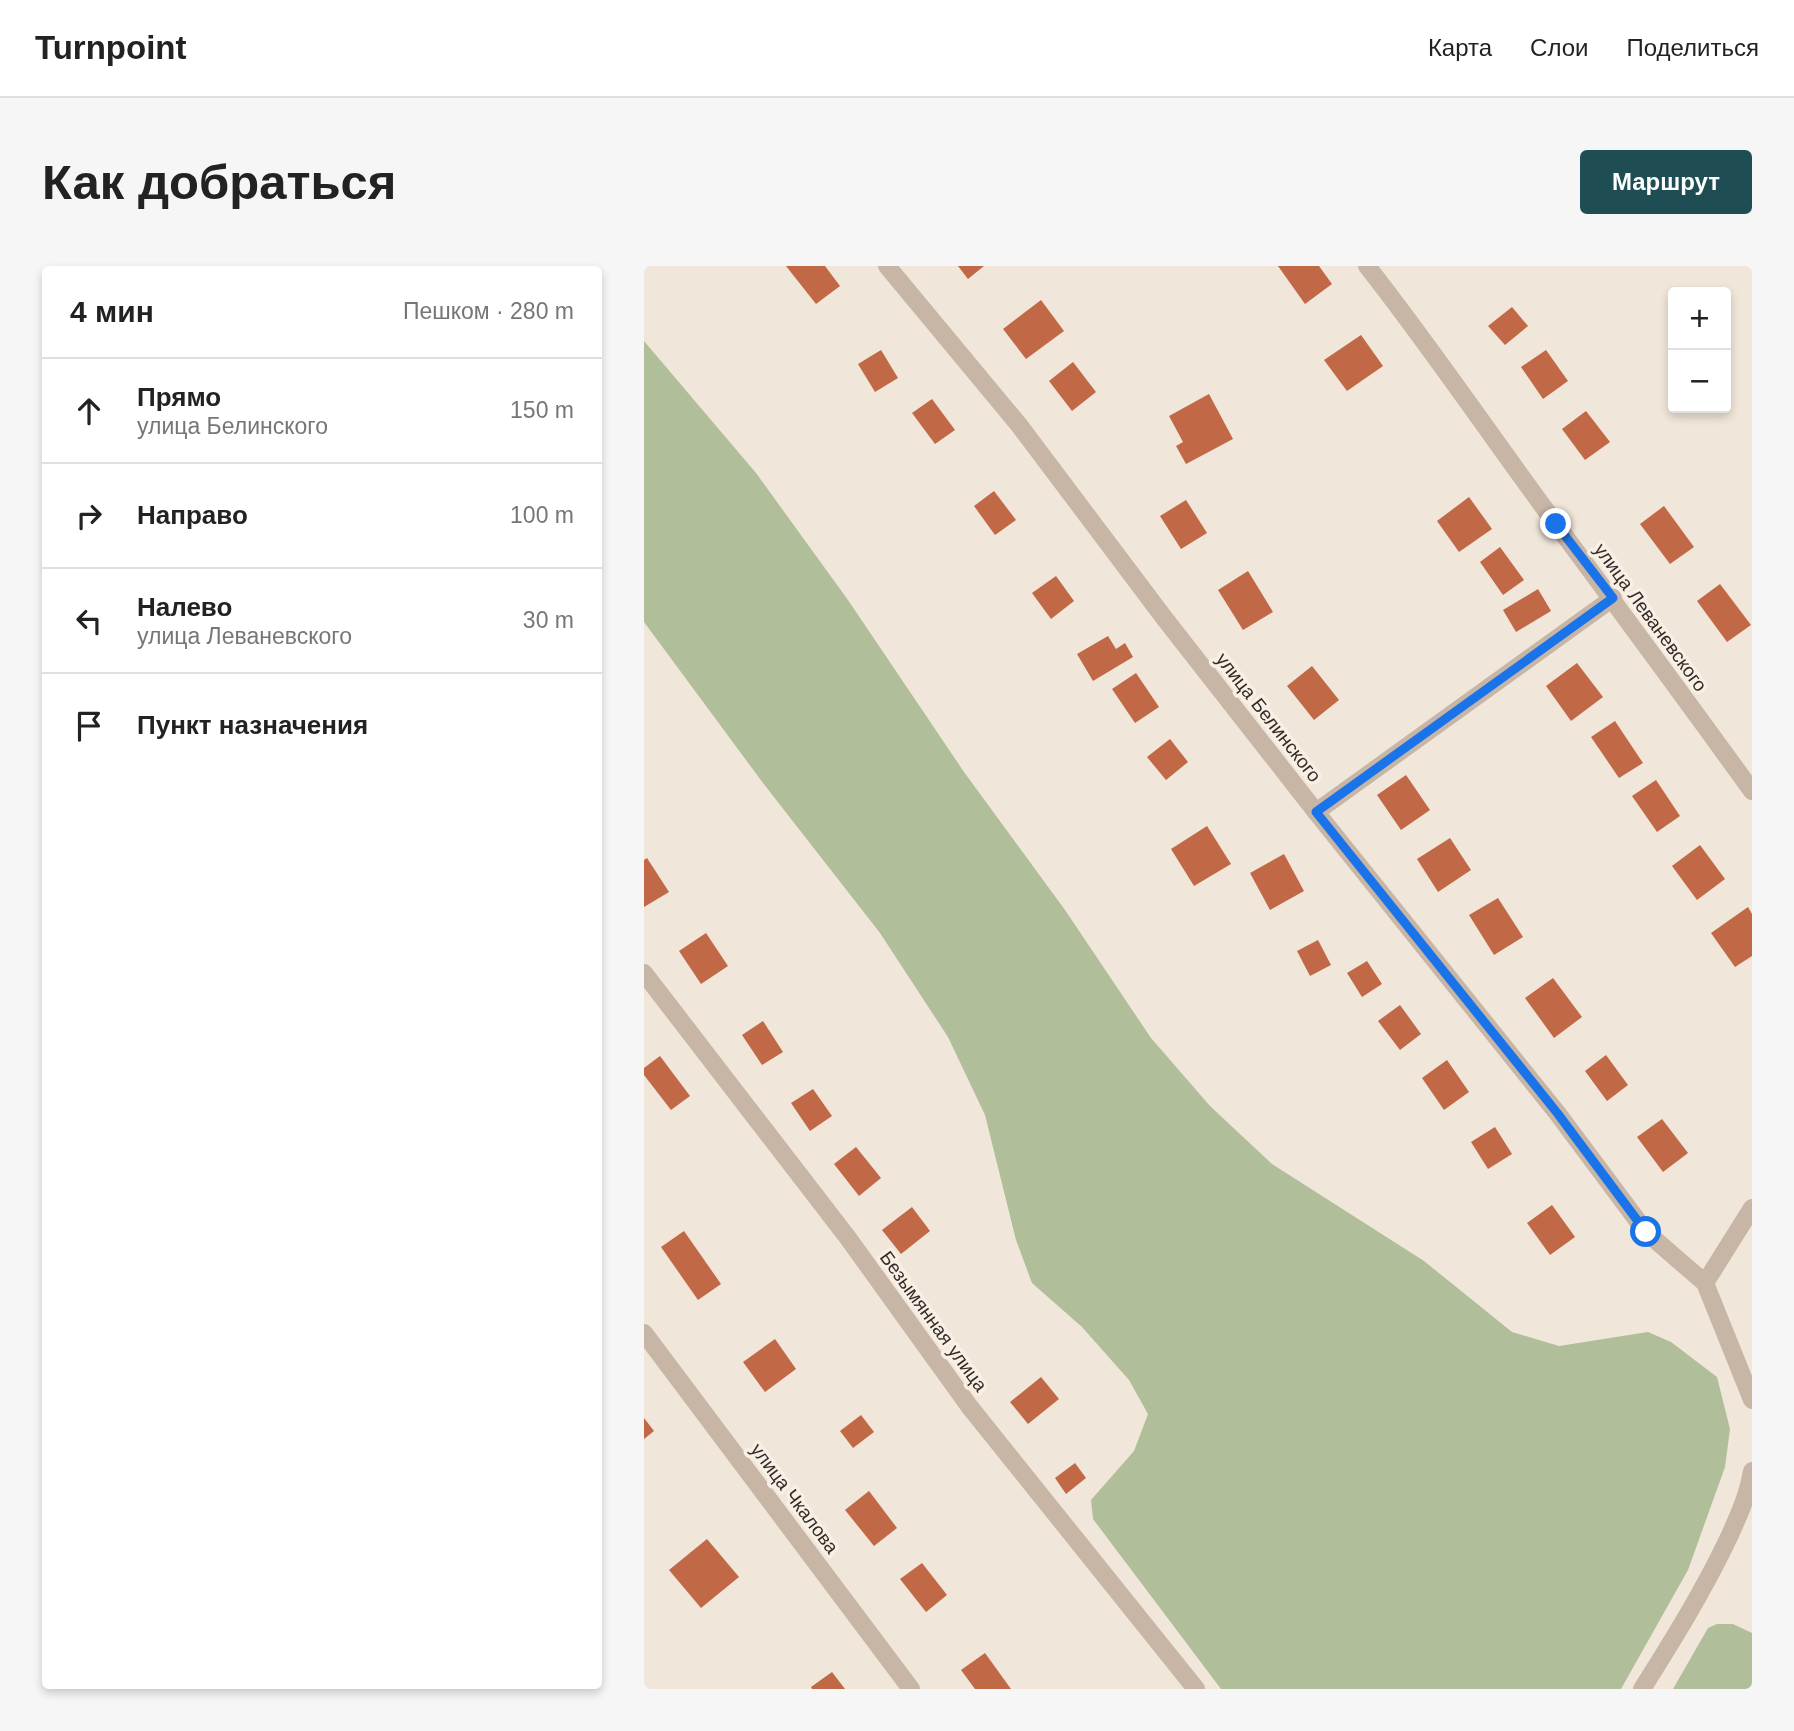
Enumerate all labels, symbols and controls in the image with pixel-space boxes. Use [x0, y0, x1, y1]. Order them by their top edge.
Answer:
text: Turnpoint [35, 29, 187, 66]
text: Карта [1428, 34, 1492, 61]
text: Слои [1530, 34, 1588, 61]
text: Поделиться [1626, 34, 1759, 61]
button: Маршрут [1580, 150, 1752, 214]
text: Как добраться [42, 155, 396, 209]
map controls [1668, 287, 1731, 413]
button: + [1668, 287, 1731, 350]
text: 4 мин [70, 295, 154, 328]
text: Пешком · 280 m [403, 298, 574, 324]
button: − [1668, 350, 1731, 413]
text: Прямо [137, 382, 221, 412]
icon: ahead [70, 392, 108, 430]
text: 150 m [510, 397, 574, 423]
text: улица Белинского [137, 413, 328, 439]
icon: right [70, 497, 108, 535]
text: Направо [137, 500, 248, 530]
text: 100 m [510, 502, 574, 528]
route end [1540, 508, 1571, 539]
street label: улица Леваневского [1590, 539, 1711, 695]
text: Налево [137, 592, 232, 622]
icon: left [70, 602, 108, 640]
text: 30 m [523, 607, 574, 633]
text: улица Леваневского [137, 623, 352, 649]
street label: улица Белинского [1212, 649, 1325, 786]
icon: arrive [70, 707, 108, 745]
text: Пункт назначения [137, 710, 368, 740]
route start [1630, 1216, 1661, 1247]
street label: Безымянная улица [876, 1247, 992, 1396]
street label: улица Чкалова [747, 1439, 843, 1558]

